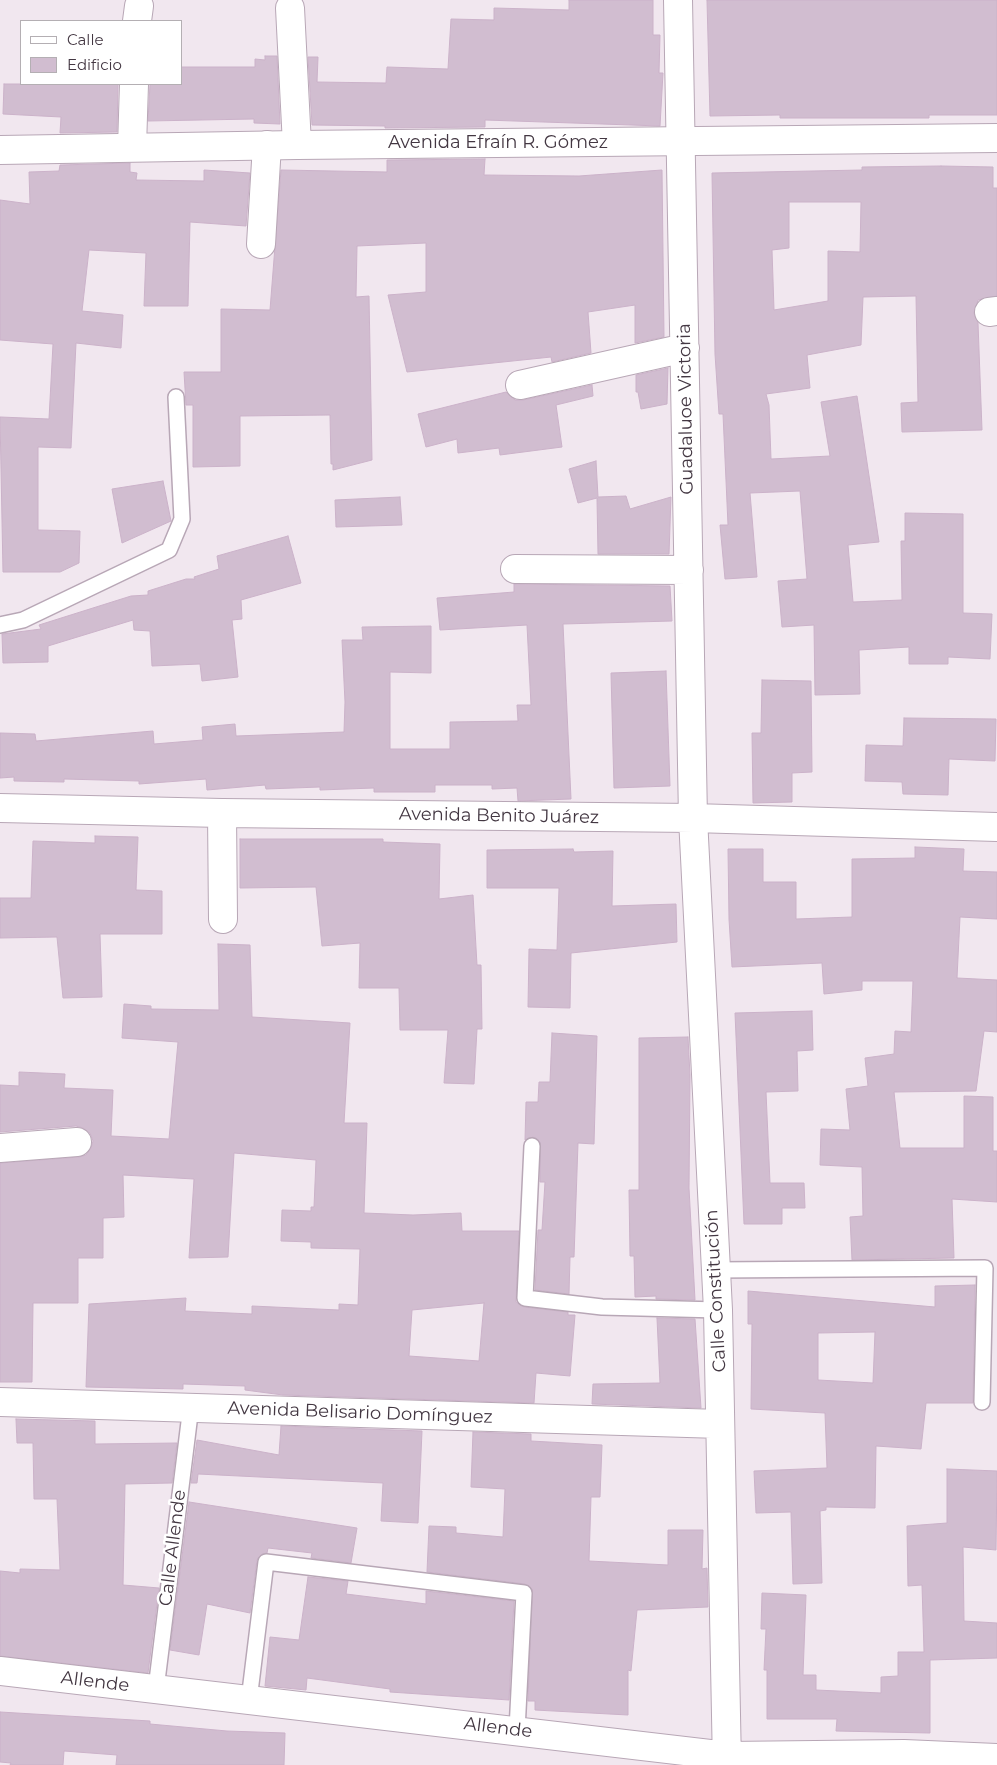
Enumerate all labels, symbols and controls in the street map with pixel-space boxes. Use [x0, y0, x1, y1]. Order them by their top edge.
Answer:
legend [20, 20, 182, 85]
text: Calle [67, 30, 104, 49]
text: Edificio [67, 55, 122, 74]
street label: Avenida Efraín R. Gómez [388, 132, 608, 154]
street label: Guadaluoe Victoria [674, 323, 698, 495]
street label: Avenida Benito Juárez [399, 803, 599, 829]
street label: Calle Constitución [701, 1209, 731, 1373]
street label: Avenida Belisario Domínguez [227, 1398, 493, 1428]
street label: Calle Allende [155, 1489, 191, 1607]
street label: Allende [60, 1667, 130, 1697]
street label: Allende [463, 1713, 533, 1743]

